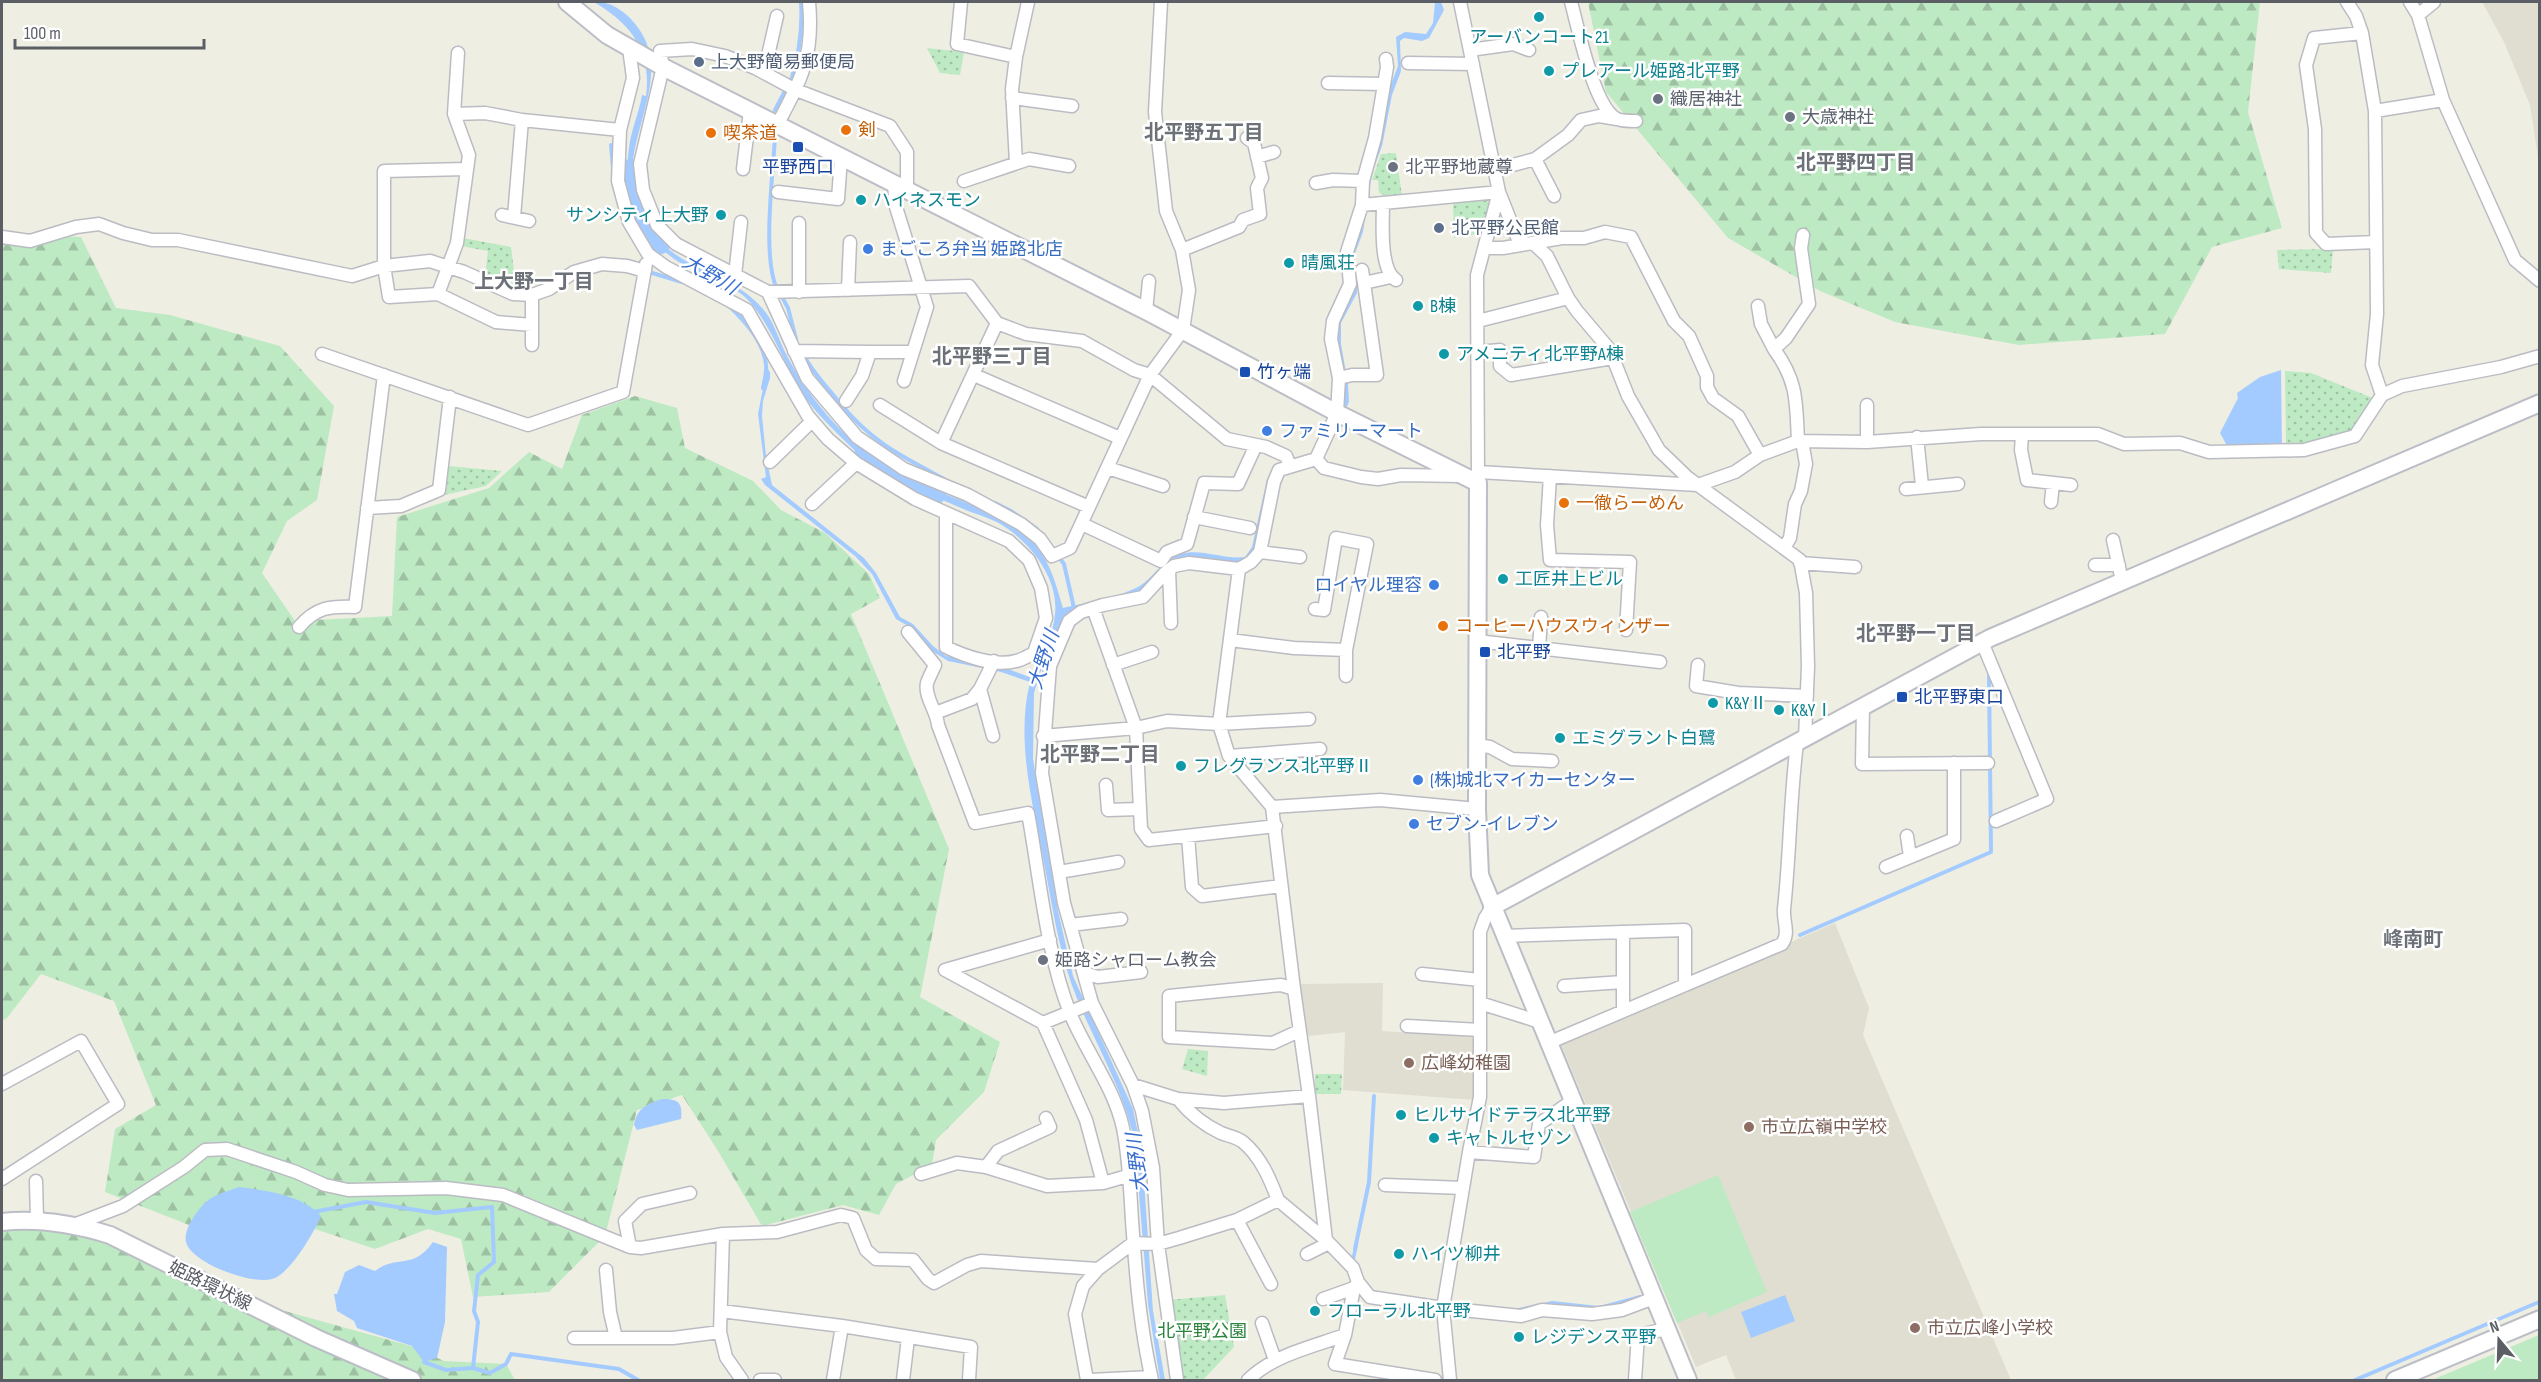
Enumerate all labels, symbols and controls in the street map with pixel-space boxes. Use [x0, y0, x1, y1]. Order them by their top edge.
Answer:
marker: アーバンコート21 [1532, 10, 1546, 24]
scale bar [15, 12, 204, 50]
text: 100 m [24, 23, 61, 44]
place label: アーバンコート21 [1469, 27, 1609, 48]
place label: 上大野簡易郵便局 [711, 52, 855, 73]
marker: 上大野簡易郵便局 [692, 55, 706, 69]
place label: プレアール姫路北平野 [1561, 61, 1740, 82]
marker: プレアール姫路北平野 [1542, 64, 1556, 78]
place label: 織居神社 [1670, 89, 1742, 110]
marker: 織居神社 [1651, 92, 1665, 106]
place label: 大歳神社 [1802, 107, 1874, 128]
marker: 大歳神社 [1783, 110, 1797, 124]
place label: 剣 [858, 120, 876, 141]
district label: 北平野五丁目 [1144, 121, 1264, 145]
place label: 喫茶道 [723, 123, 777, 144]
marker: 剣 [839, 123, 853, 137]
marker: 喫茶道 [704, 126, 718, 140]
marker: 平野西口 [791, 140, 805, 154]
district label: 北平野四丁目 [1796, 151, 1916, 175]
place label: 平野西口 [762, 157, 834, 178]
place label: 北平野地蔵尊 [1405, 157, 1513, 178]
marker: 北平野地蔵尊 [1386, 160, 1400, 174]
place label: ハイネスモン [873, 190, 981, 211]
marker: ハイネスモン [854, 193, 868, 207]
place label: サンシティ上大野 [566, 205, 709, 226]
marker: サンシティ上大野 [714, 208, 728, 222]
place label: 北平野公民館 [1451, 218, 1559, 239]
marker: 北平野公民館 [1432, 221, 1446, 235]
place label: まごころ弁当 姫路北店 [880, 239, 1063, 260]
marker: まごころ弁当 姫路北店 [861, 242, 875, 256]
water label: 大野川 [678, 250, 744, 301]
place label: 晴風荘 [1301, 253, 1355, 274]
marker: 晴風荘 [1282, 256, 1296, 270]
district label: 上大野一丁目 [474, 270, 594, 294]
place label: B棟 [1430, 296, 1456, 317]
marker: B棟 [1411, 299, 1425, 313]
place label: アメニティ北平野A棟 [1456, 344, 1624, 365]
district label: 北平野三丁目 [932, 345, 1052, 369]
marker: アメニティ北平野A棟 [1437, 347, 1451, 361]
place label: 竹ヶ端 [1257, 362, 1311, 383]
marker: 竹ヶ端 [1238, 365, 1252, 379]
place label: ファミリーマート [1279, 421, 1423, 442]
marker: ファミリーマート [1260, 424, 1274, 438]
place label: 一徹らーめん [1576, 493, 1684, 514]
marker: 一徹らーめん [1557, 496, 1571, 510]
place label: 工匠井上ビル [1515, 569, 1623, 590]
marker: 工匠井上ビル [1496, 572, 1510, 586]
place label: ロイヤル理容 [1315, 575, 1422, 596]
marker: ロイヤル理容 [1427, 578, 1441, 592]
place label: コーヒーハウスウィンザー [1455, 616, 1671, 637]
marker: コーヒーハウスウィンザー [1436, 619, 1450, 633]
district label: 北平野一丁目 [1856, 622, 1976, 646]
water label: 大野川 [1023, 626, 1065, 692]
place label: 北平野 [1497, 642, 1551, 663]
marker: 北平野 [1478, 645, 1492, 659]
place label: 北平野東口 [1914, 687, 2004, 708]
marker: 北平野東口 [1895, 690, 1909, 704]
place label: K&YⅡ [1725, 693, 1767, 714]
marker: K&YⅡ [1706, 696, 1720, 710]
place label: K&YⅠ [1791, 700, 1833, 721]
marker: K&YⅠ [1772, 703, 1786, 717]
place label: エミグラント白鷺 [1572, 728, 1716, 749]
marker: エミグラント白鷺 [1553, 731, 1567, 745]
district label: 北平野二丁目 [1040, 743, 1160, 767]
place label: フレグランス北平野Ⅱ [1193, 756, 1373, 777]
marker: フレグランス北平野Ⅱ [1174, 759, 1188, 773]
place label: (株)城北マイカーセンター [1430, 770, 1636, 791]
marker: (株)城北マイカーセンター [1411, 773, 1425, 787]
place label: セブン-イレブン [1426, 814, 1559, 835]
marker: セブン-イレブン [1407, 817, 1421, 831]
district label: 峰南町 [2383, 928, 2443, 952]
place label: 姫路シャローム教会 [1055, 950, 1216, 971]
marker: 姫路シャローム教会 [1036, 953, 1050, 967]
place label: 広峰幼稚園 [1421, 1053, 1511, 1074]
marker: 広峰幼稚園 [1402, 1056, 1416, 1070]
place label: ヒルサイドテラス北平野 [1413, 1105, 1611, 1126]
marker: ヒルサイドテラス北平野 [1394, 1108, 1408, 1122]
place label: 市立広嶺中学校 [1761, 1117, 1887, 1138]
marker: 市立広嶺中学校 [1742, 1120, 1756, 1134]
place label: キャトルセゾン [1446, 1128, 1572, 1149]
water label: 大野川 [1122, 1130, 1154, 1194]
marker: キャトルセゾン [1427, 1131, 1441, 1145]
place label: ハイツ柳井 [1411, 1244, 1501, 1265]
marker: ハイツ柳井 [1392, 1247, 1406, 1261]
street label: 姫路環状線 [165, 1257, 255, 1315]
place label: フローラル北平野 [1327, 1301, 1471, 1322]
marker: フローラル北平野 [1308, 1304, 1322, 1318]
north arrow [2469, 1310, 2529, 1370]
text: N [2487, 1317, 2502, 1338]
place label: 市立広峰小学校 [1927, 1318, 2053, 1339]
park label: 北平野公園 [1157, 1321, 1247, 1342]
marker: 市立広峰小学校 [1908, 1321, 1922, 1335]
place label: レジデンス平野 [1531, 1327, 1657, 1348]
marker: レジデンス平野 [1512, 1330, 1526, 1344]

